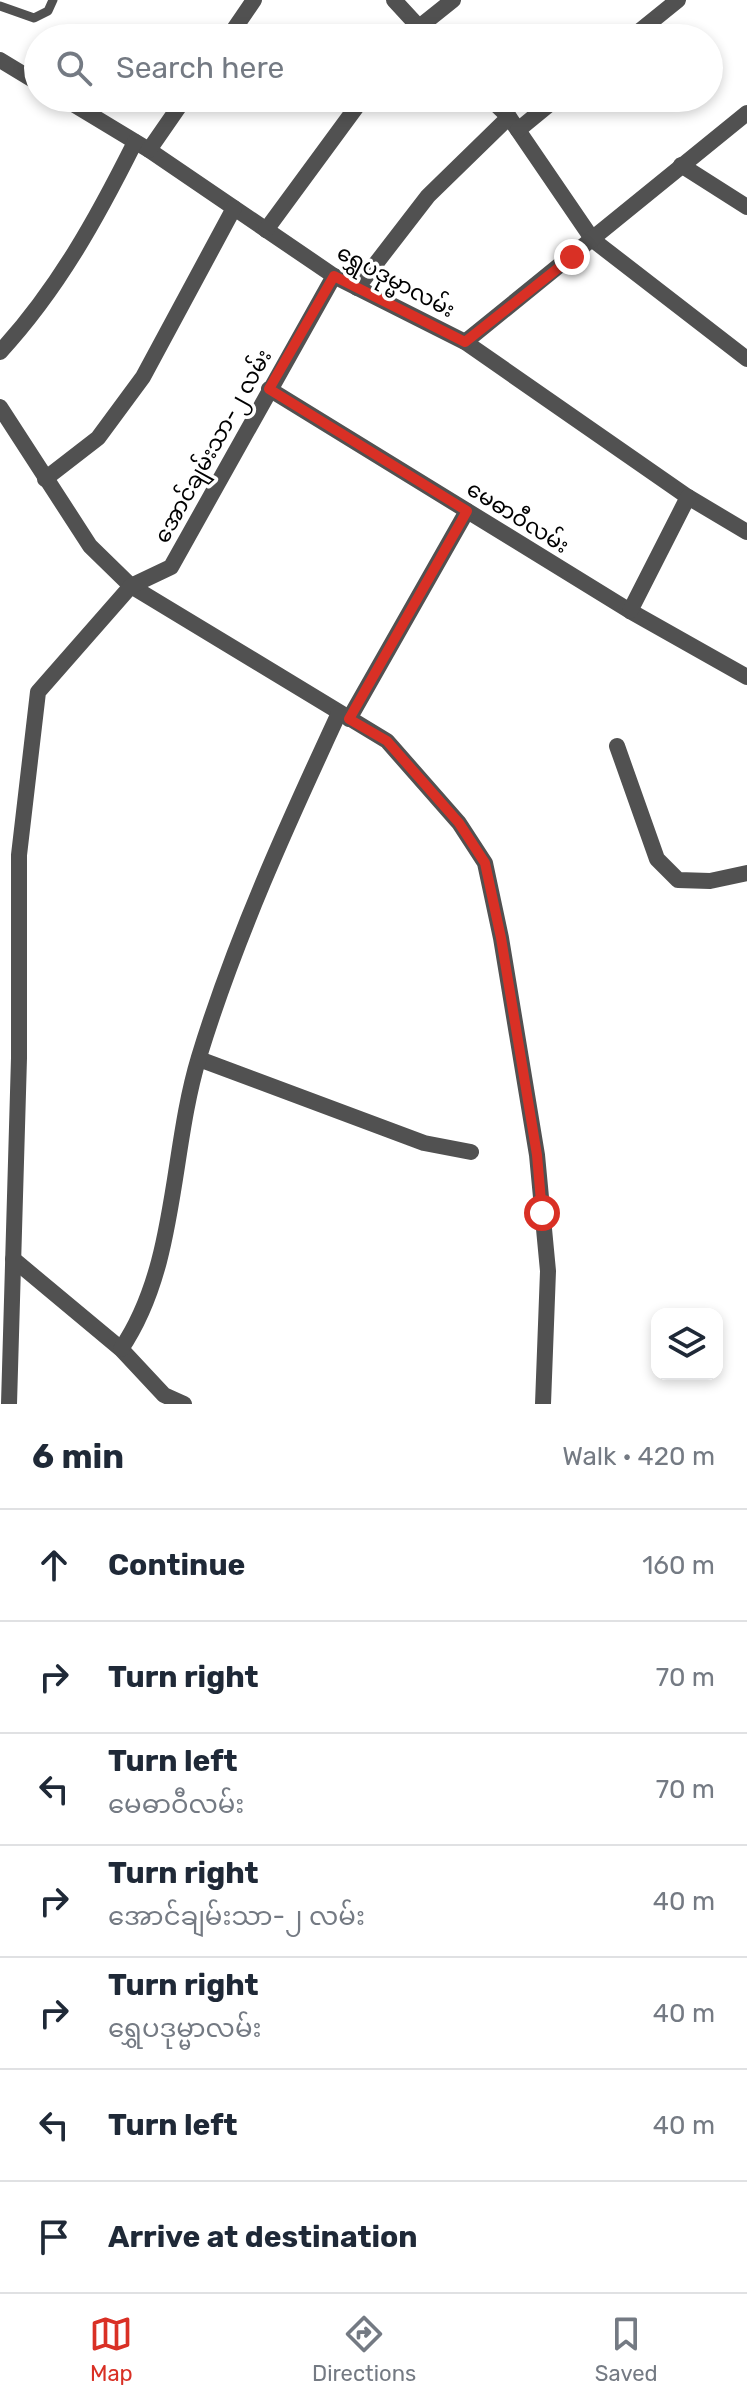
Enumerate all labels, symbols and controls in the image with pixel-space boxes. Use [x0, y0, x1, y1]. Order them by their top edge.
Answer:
search box [24, 24, 723, 112]
icon: search [52, 46, 96, 90]
text: Search here [116, 50, 284, 86]
street label: ရွှေပဒုမ္မာလမ်း [330, 237, 461, 327]
route end [554, 239, 590, 275]
street label: အောင်ချမ်းသာ-၂ လမ်း [147, 343, 282, 550]
street label: မေဓာဝီလမ်း [462, 473, 575, 559]
route start [524, 1195, 560, 1231]
map controls [651, 1308, 723, 1380]
button: layers [651, 1308, 723, 1380]
text: 6 min [32, 1436, 124, 1477]
text: Walk · 420 m [562, 1441, 715, 1472]
icon: ahead [32, 1543, 76, 1587]
text: Continue [108, 1547, 245, 1583]
text: 160 m [642, 1550, 715, 1581]
icon: right [32, 1655, 76, 1699]
text: Turn right [108, 1659, 259, 1695]
text: 70 m [656, 1662, 715, 1693]
text: Turn left [108, 1743, 238, 1779]
icon: left [32, 1767, 76, 1811]
text: 70 m [656, 1774, 715, 1805]
text: မေဓာဝီလမ်း [108, 1789, 244, 1820]
text: Turn right [108, 1855, 259, 1891]
icon: right [32, 1879, 76, 1923]
text: 40 m [653, 1886, 715, 1917]
text: အောင်ချမ်းသာ-၂ လမ်း [108, 1901, 365, 1932]
text: Turn right [108, 1967, 259, 2003]
icon: right [32, 1991, 76, 2035]
text: 40 m [653, 1998, 715, 2029]
text: ရွှေပဒုမ္မာလမ်း [108, 2013, 261, 2044]
icon: left [32, 2103, 76, 2147]
text: Turn left [108, 2107, 238, 2143]
text: 40 m [653, 2110, 715, 2141]
icon: arrive [32, 2215, 76, 2259]
text: Arrive at destination [108, 2219, 418, 2255]
tab: Map [89, 2312, 133, 2387]
tab: Directions [312, 2312, 416, 2387]
tab: Saved [595, 2312, 658, 2387]

